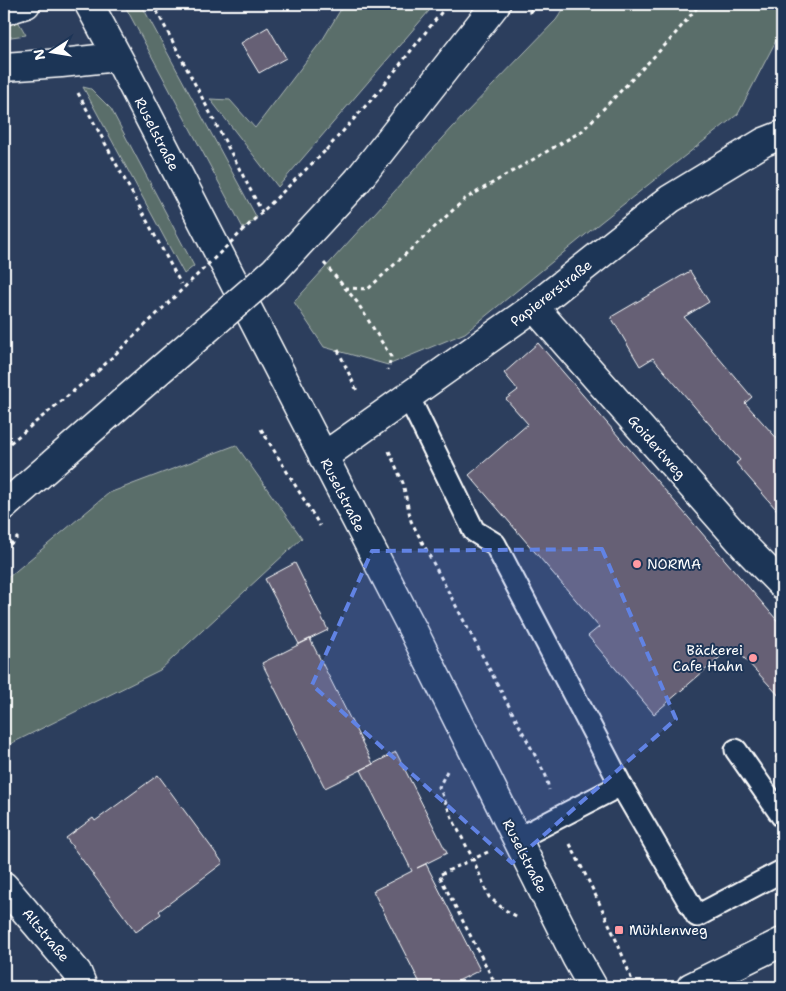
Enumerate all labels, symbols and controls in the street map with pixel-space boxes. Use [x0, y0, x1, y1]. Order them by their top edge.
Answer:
north arrow [28, 28, 78, 78]
text: N [29, 47, 49, 62]
street label: Ruselstraße [131, 94, 183, 174]
street label: Papiererstraße [507, 255, 596, 331]
street label: Goidertweg [624, 411, 690, 483]
street label: Ruselstraße [317, 455, 369, 535]
place label: NORMA [647, 555, 701, 573]
marker: NORMA [631, 558, 643, 570]
place label: Bäckerei Cafe Hahn [673, 641, 743, 675]
marker: Bäckerei Cafe Hahn [747, 652, 759, 664]
street label: Ruselstraße [499, 816, 551, 896]
street label: Altstraße [18, 905, 74, 966]
place label: Mühlenweg [629, 921, 708, 939]
marker: Mühlenweg [613, 924, 625, 936]

